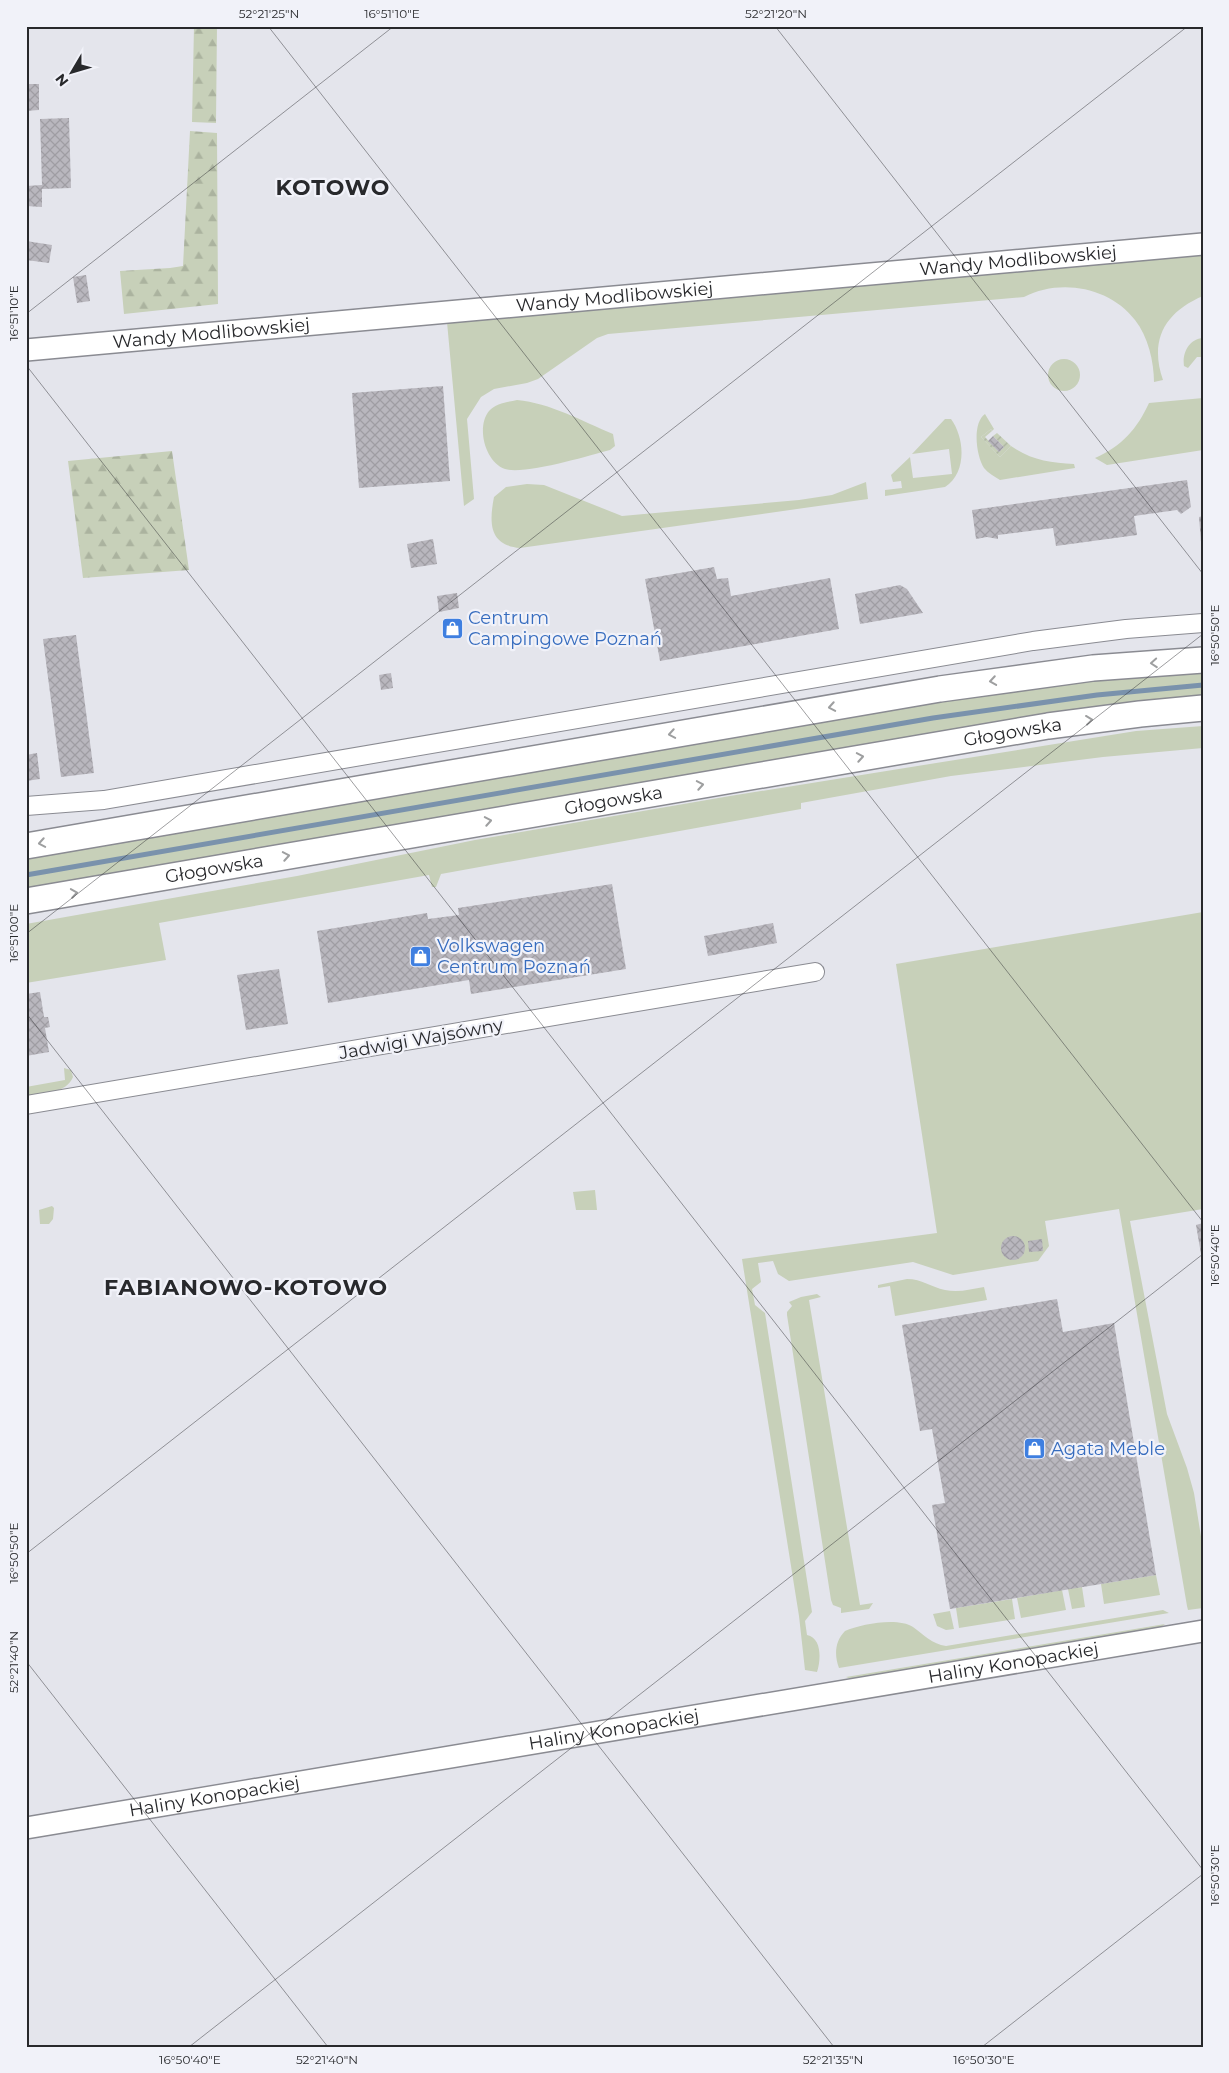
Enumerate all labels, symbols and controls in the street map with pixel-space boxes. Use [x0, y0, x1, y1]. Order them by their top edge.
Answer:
text: 52°21'25"N [239, 6, 299, 21]
text: 16°51'10"E [364, 6, 420, 21]
text: 52°21'20"N [745, 6, 807, 21]
north arrow [48, 48, 98, 98]
text: N [51, 70, 72, 90]
district label: KOTOWO [276, 174, 390, 201]
street label: Wandy Modlibowskiej [918, 241, 1118, 280]
street label: Wandy Modlibowskiej [515, 277, 714, 317]
text: 16°51'10"E [6, 285, 21, 341]
street label: Wandy Modlibowskiej [112, 313, 311, 353]
text: 16°50'50"E [1207, 604, 1222, 666]
place label: Centrum Campingowe Poznań [468, 607, 662, 650]
shop icon: Centrum Campingowe Poznań [440, 616, 464, 640]
one-way arrow [1150, 657, 1158, 668]
one-way arrow [988, 675, 997, 685]
one-way arrow [828, 701, 837, 712]
street label: Głogowska [962, 713, 1063, 751]
one-way arrow [1085, 715, 1093, 726]
one-way arrow [668, 729, 676, 739]
one-way arrow [855, 753, 864, 763]
one-way arrow [696, 780, 704, 791]
street label: Głogowska [563, 781, 664, 820]
one-way arrow [483, 817, 492, 827]
one-way arrow [38, 838, 46, 848]
street label: Głogowska [163, 850, 265, 888]
one-way arrow [282, 852, 291, 862]
one-way arrow [70, 888, 79, 898]
text: 16°51'00"E [6, 904, 21, 962]
place label: Volkswagen Centrum Poznań [437, 935, 591, 978]
shop icon: Volkswagen Centrum Poznań [409, 944, 433, 968]
street label: Jadwigi Wajsówny [336, 1014, 505, 1064]
text: 16°50'40"E [1207, 1224, 1222, 1286]
district label: FABIANOWO-KOTOWO [104, 1274, 388, 1301]
shop icon: Agata Meble [1023, 1437, 1047, 1461]
place label: Agata Meble [1051, 1438, 1165, 1460]
text: 16°50'50"E [6, 1522, 21, 1584]
text: 52°21'40"N [6, 1631, 21, 1693]
street label: Haliny Konopackiej [926, 1638, 1100, 1688]
street label: Haliny Konopackiej [527, 1705, 701, 1755]
street label: Haliny Konopackiej [128, 1771, 301, 1822]
text: 16°50'30"E [1207, 1844, 1222, 1906]
text: 16°50'40"E [159, 2052, 221, 2067]
text: 52°21'40"N [296, 2052, 358, 2067]
text: 52°21'35"N [803, 2052, 863, 2067]
text: 16°50'30"E [953, 2052, 1015, 2067]

